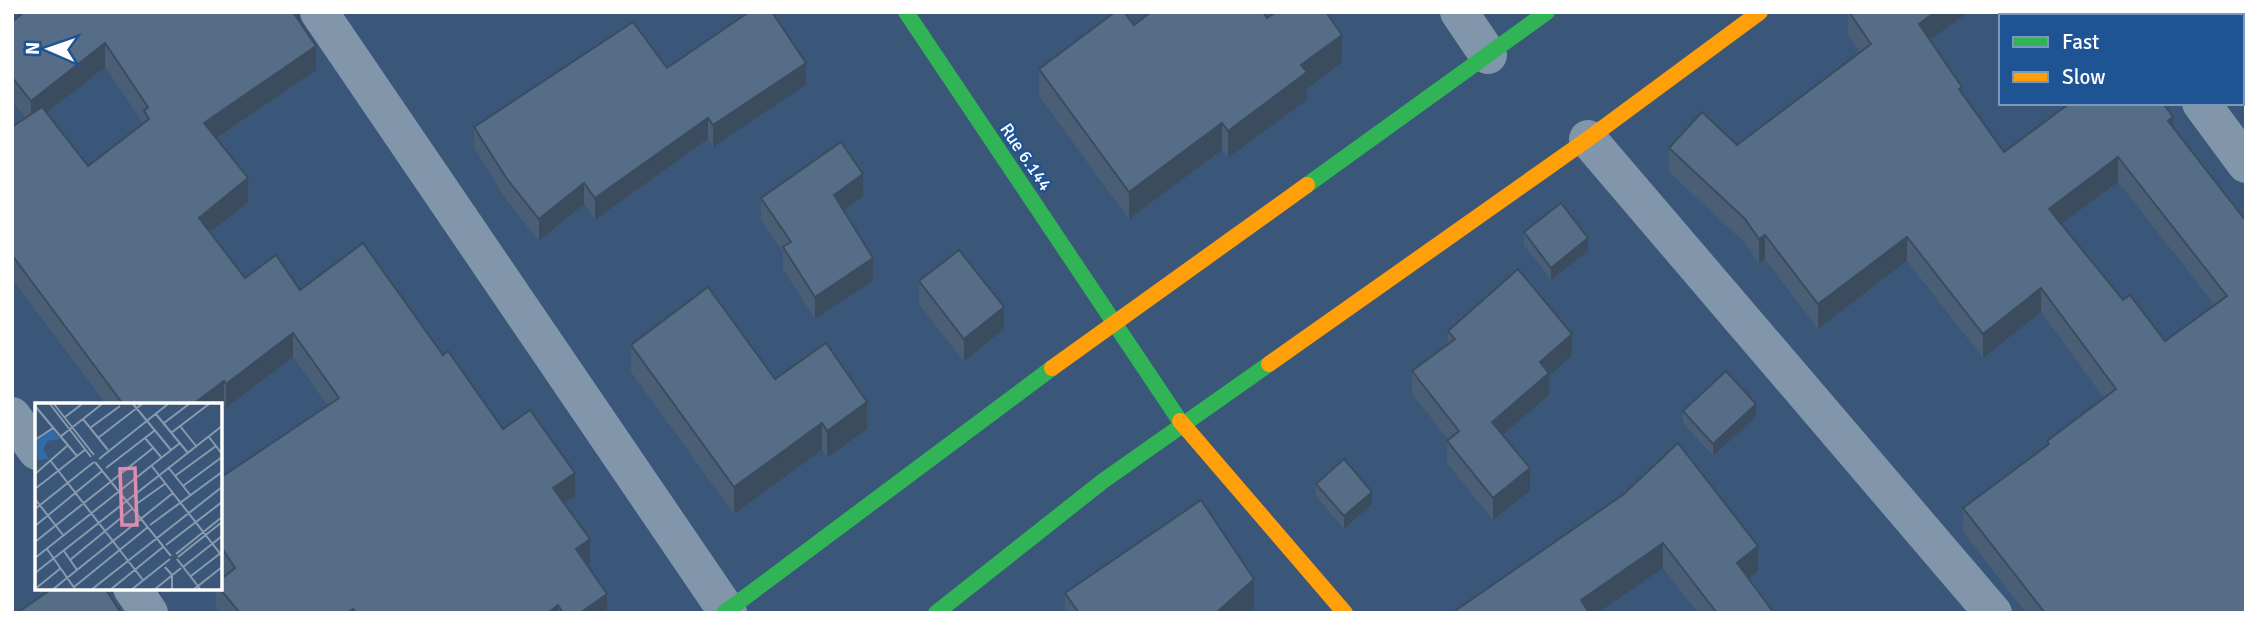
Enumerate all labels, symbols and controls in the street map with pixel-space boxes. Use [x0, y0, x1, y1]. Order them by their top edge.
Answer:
north arrow [14, 14, 84, 84]
legend [1999, 14, 2244, 105]
text: Fast [2062, 29, 2099, 55]
text: N [21, 41, 45, 55]
text: Slow [2062, 64, 2106, 90]
street label: Rue 6.144 [995, 119, 1057, 195]
inset map [35, 403, 222, 590]

